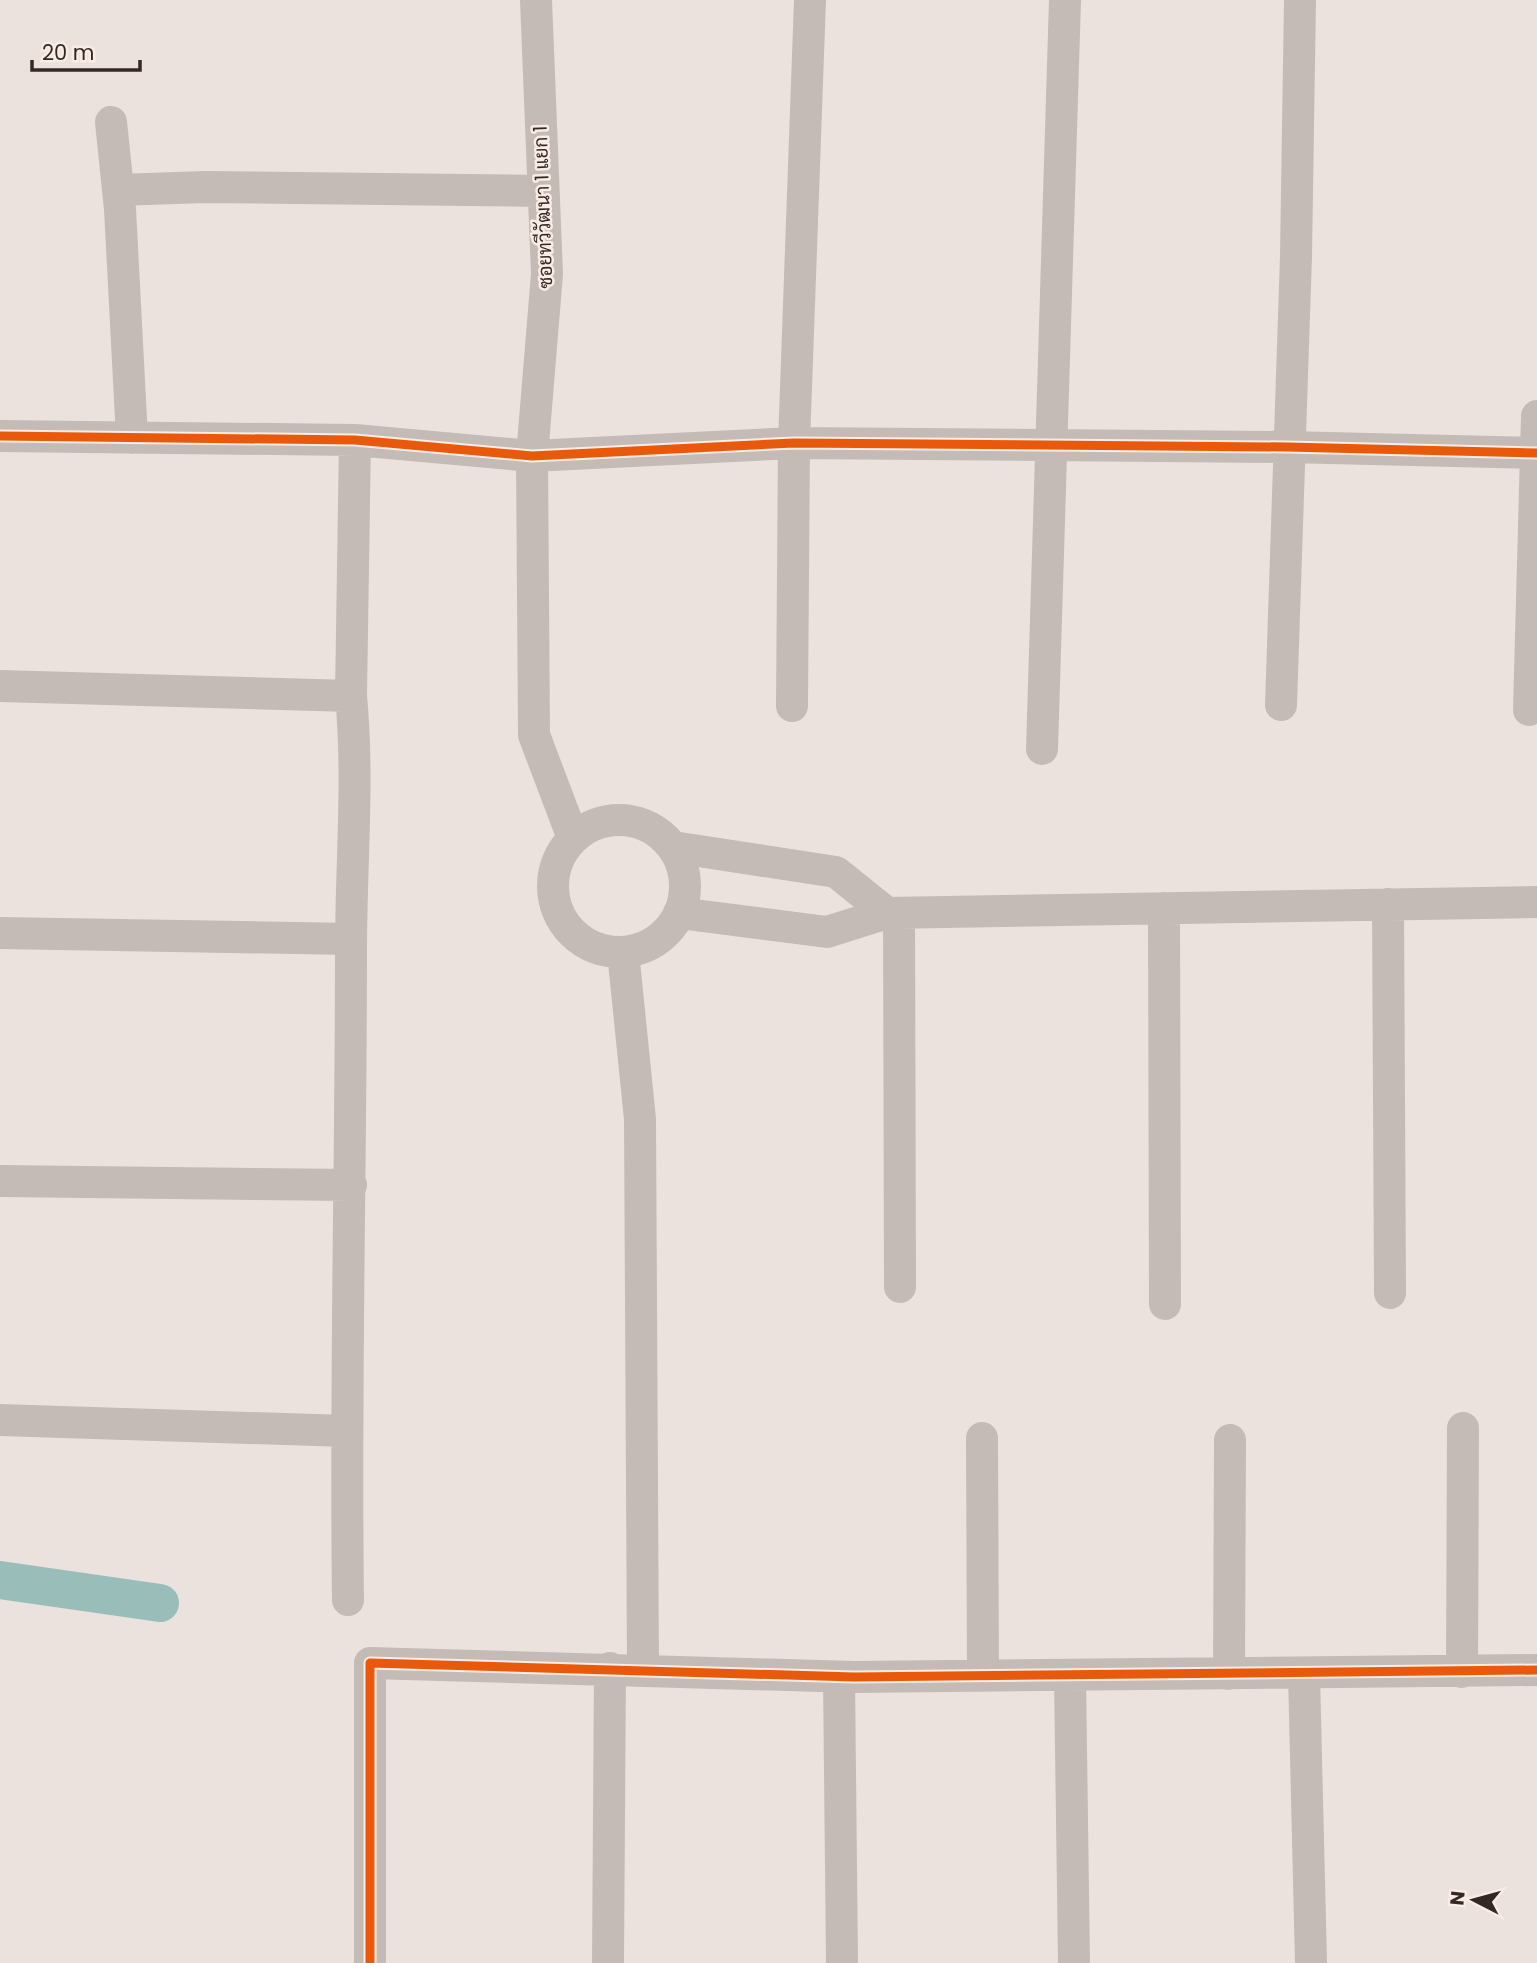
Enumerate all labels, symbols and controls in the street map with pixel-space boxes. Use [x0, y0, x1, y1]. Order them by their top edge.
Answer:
scale bar [32, 28, 140, 72]
text: 20 m [42, 38, 95, 67]
street label: ซอยทวีวัฒนา 1 แยก 1 [527, 125, 559, 289]
north arrow [1439, 1865, 1509, 1935]
text: N [1443, 1890, 1472, 1907]

